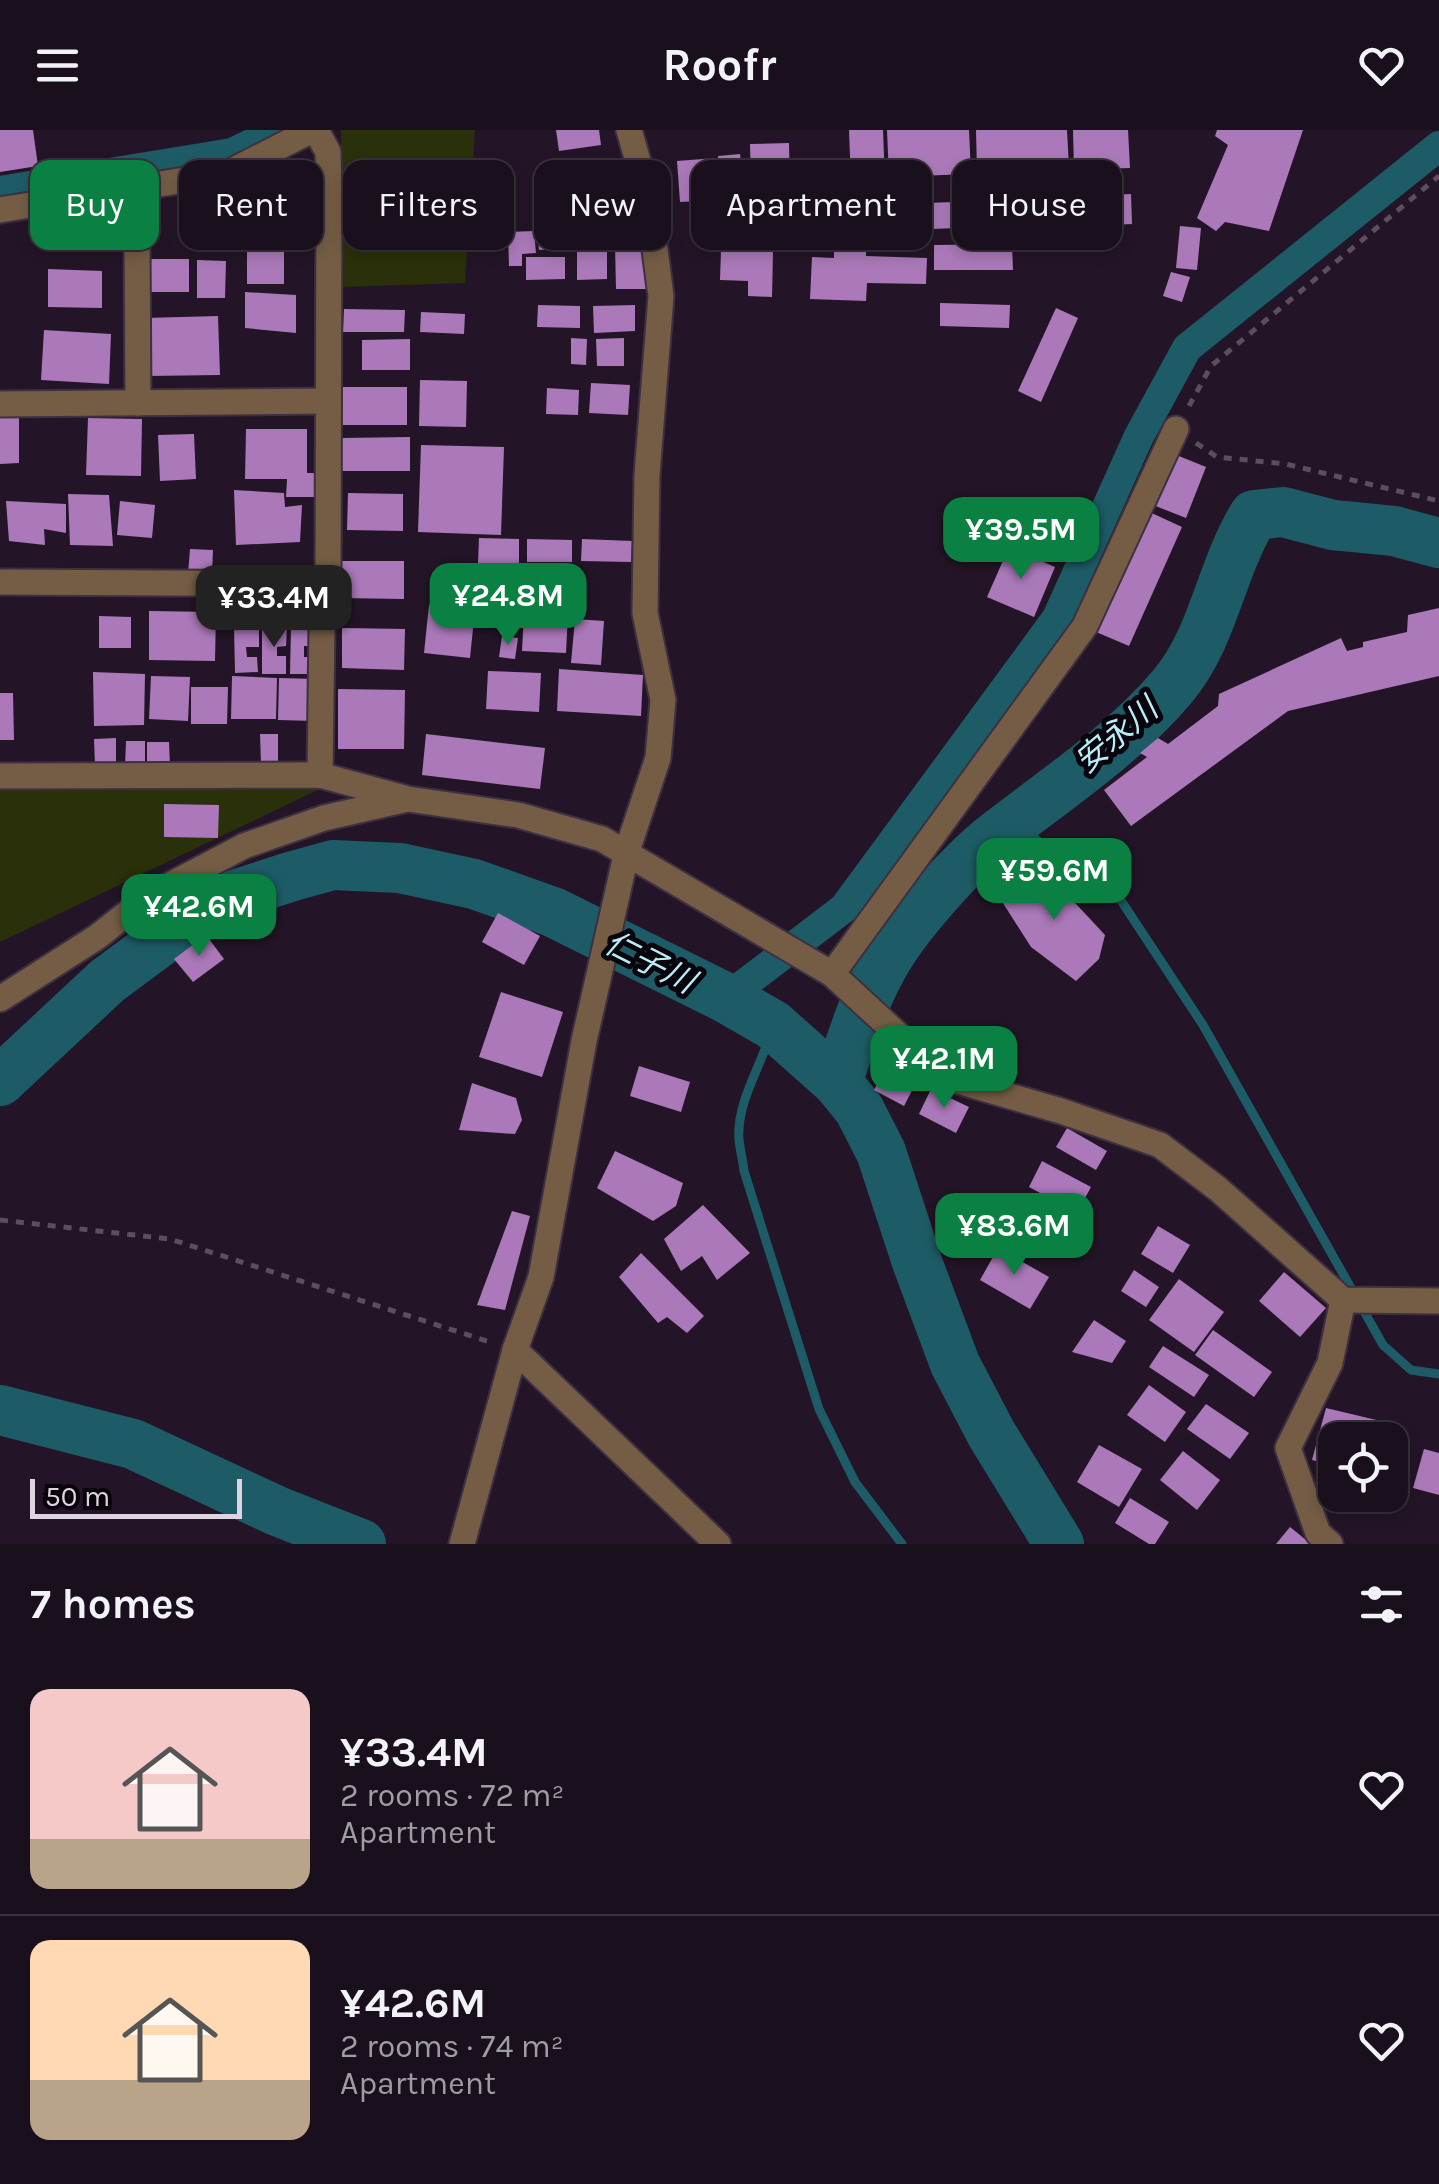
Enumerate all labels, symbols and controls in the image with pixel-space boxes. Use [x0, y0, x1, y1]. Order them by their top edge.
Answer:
icon: menu [30, 38, 85, 93]
icon: heart [1354, 38, 1409, 93]
text: Roofr [662, 39, 777, 91]
chip: Buy [30, 160, 159, 250]
chip: Rent [179, 160, 323, 250]
chip: Filters [343, 160, 514, 250]
chip: New [534, 160, 671, 250]
chip: Apartment [691, 160, 932, 250]
chip: House [952, 160, 1122, 250]
pin: ¥39.5M [940, 497, 1102, 582]
text: ¥39.5M [965, 511, 1077, 548]
pin: ¥24.8M [427, 563, 589, 648]
pin: ¥33.4M [193, 565, 355, 650]
text: ¥24.8M [452, 577, 564, 614]
text: ¥33.4M [218, 579, 330, 616]
water label: 安永川 [1068, 688, 1167, 780]
pin: ¥59.6M [973, 838, 1135, 923]
text: ¥59.6M [998, 852, 1110, 889]
pin: ¥42.6M [118, 874, 280, 959]
text: ¥42.6M [143, 888, 255, 925]
water label: 仁子川 [599, 924, 704, 1002]
pin: ¥42.1M [863, 1026, 1025, 1111]
text: ¥42.1M [892, 1040, 996, 1077]
pin: ¥83.6M [933, 1193, 1095, 1278]
text: ¥83.6M [957, 1207, 1071, 1244]
map controls [1318, 1422, 1408, 1512]
button: locate [1318, 1422, 1408, 1512]
scale bar [30, 1474, 242, 1518]
text: 50 m [45, 1480, 110, 1513]
icon: filters [1354, 1577, 1409, 1632]
text: 7 homes [30, 1579, 196, 1629]
text: ¥33.4M [340, 1727, 488, 1777]
icon: home [110, 1729, 230, 1849]
icon: heart [1354, 1762, 1409, 1817]
text: 2 rooms · 72 m² [340, 1777, 564, 1814]
text: Apartment [340, 1814, 496, 1851]
text: ¥42.6M [340, 1978, 486, 2028]
icon: home [110, 1980, 230, 2100]
icon: heart [1354, 2013, 1409, 2068]
text: 2 rooms · 74 m² [340, 2028, 564, 2065]
text: Apartment [340, 2065, 496, 2102]

